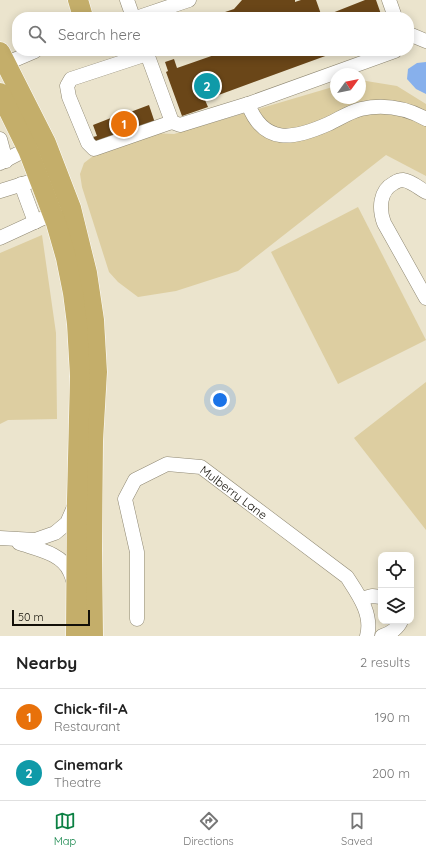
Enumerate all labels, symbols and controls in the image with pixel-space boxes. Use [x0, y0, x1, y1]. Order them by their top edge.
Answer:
search box [12, 12, 414, 56]
icon: search [26, 23, 48, 45]
text: Search here [58, 25, 141, 44]
north arrow [330, 68, 366, 104]
pin: 2 [194, 71, 220, 101]
pin: 1 [111, 109, 137, 139]
your location [210, 390, 230, 410]
street label: Mulberry Lane [197, 462, 271, 522]
map controls [378, 552, 414, 624]
button: locate [378, 552, 414, 588]
button: layers [378, 588, 414, 624]
scale bar [12, 608, 90, 627]
text: 50 m [18, 610, 44, 624]
text: Nearby [16, 652, 77, 673]
text: 2 results [360, 654, 410, 670]
text: Chick-fil-A [54, 699, 128, 718]
text: 1 [26, 709, 32, 725]
text: 190 m [375, 709, 410, 725]
text: Restaurant [54, 718, 120, 734]
text: Cinemark [54, 755, 123, 774]
text: 2 [25, 765, 33, 781]
text: 200 m [372, 765, 410, 781]
text: Theatre [54, 774, 101, 790]
tab: Map [54, 810, 76, 848]
tab: Directions [183, 810, 234, 848]
tab: Saved [341, 810, 372, 848]

